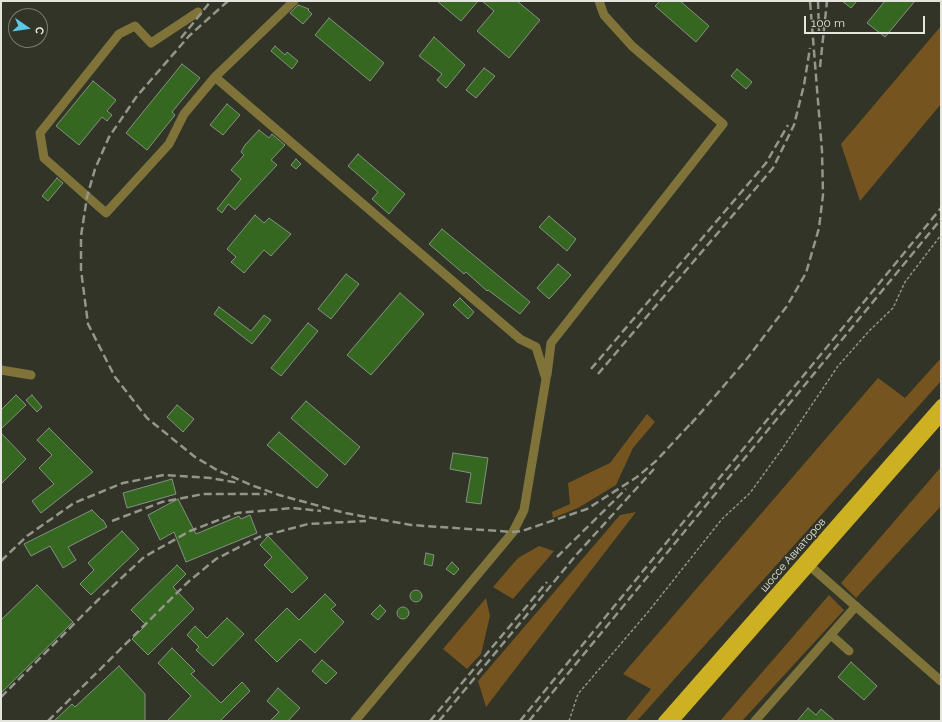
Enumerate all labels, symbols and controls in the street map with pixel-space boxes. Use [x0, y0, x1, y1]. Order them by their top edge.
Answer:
north arrow [8, 8, 48, 48]
scale bar [806, 8, 927, 34]
text: 100 m [811, 16, 845, 30]
text: С [32, 25, 46, 36]
street label: шоссе Авиаторов [757, 515, 829, 595]

